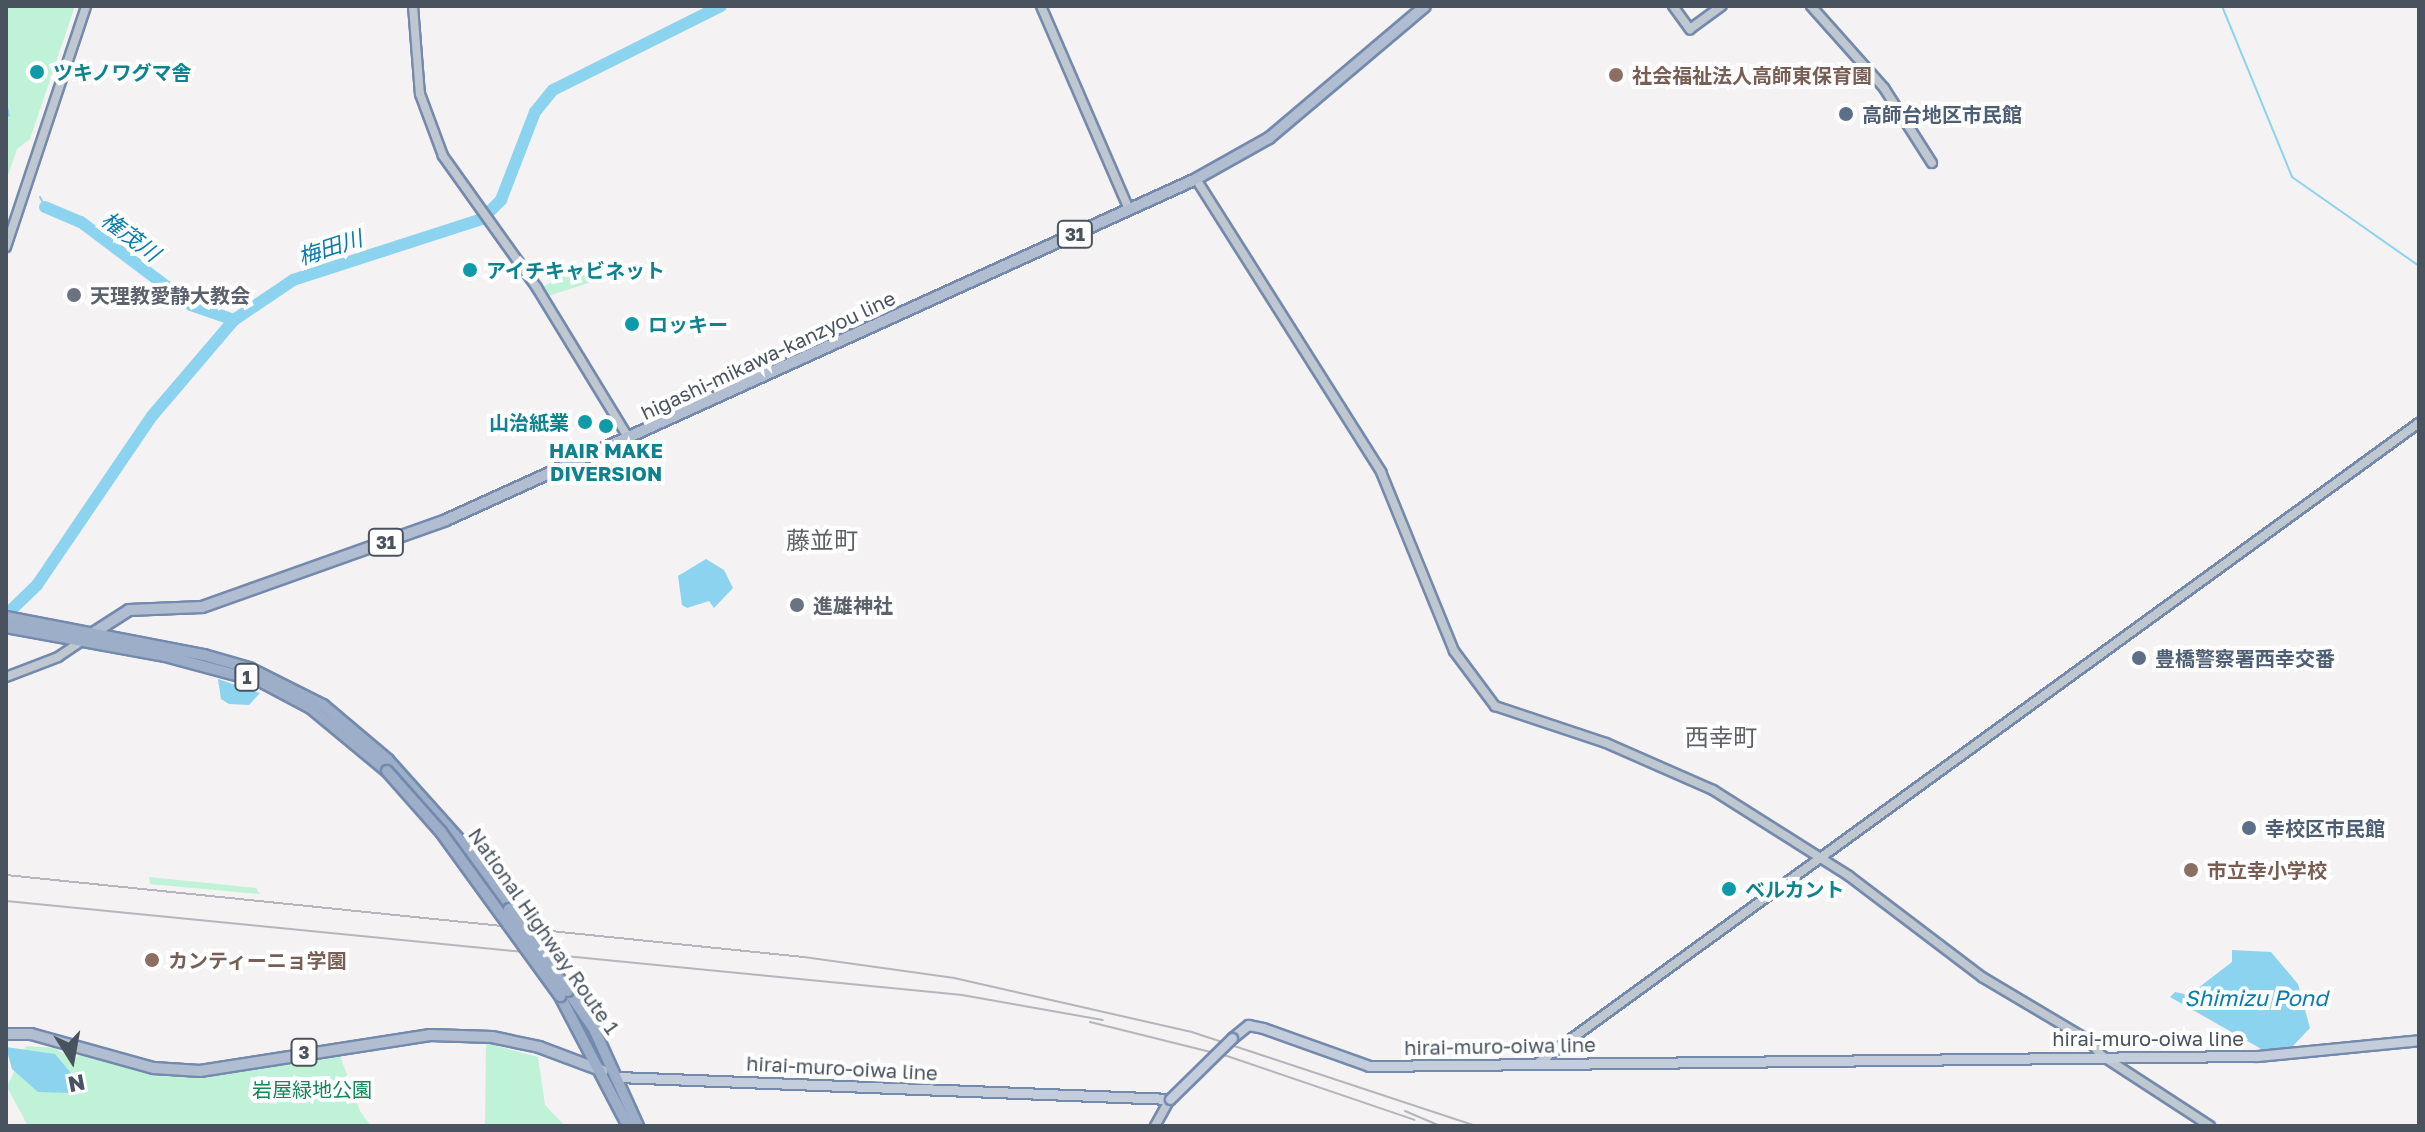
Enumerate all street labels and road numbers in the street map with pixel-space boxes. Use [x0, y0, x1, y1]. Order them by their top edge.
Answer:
road number: 31 [1055, 220, 1095, 248]
street label: higashi-mikawa-kanzyou line [637, 285, 899, 425]
road number: 31 [366, 528, 406, 556]
road number: 1 [233, 663, 261, 691]
street label: National Highway Route 1 [464, 823, 624, 1039]
street label: hirai-muro-oiwa line [2052, 1026, 2244, 1050]
street label: hirai-muro-oiwa line [1404, 1032, 1596, 1060]
road number: 3 [290, 1038, 318, 1066]
street label: hirai-muro-oiwa line [746, 1051, 938, 1085]

